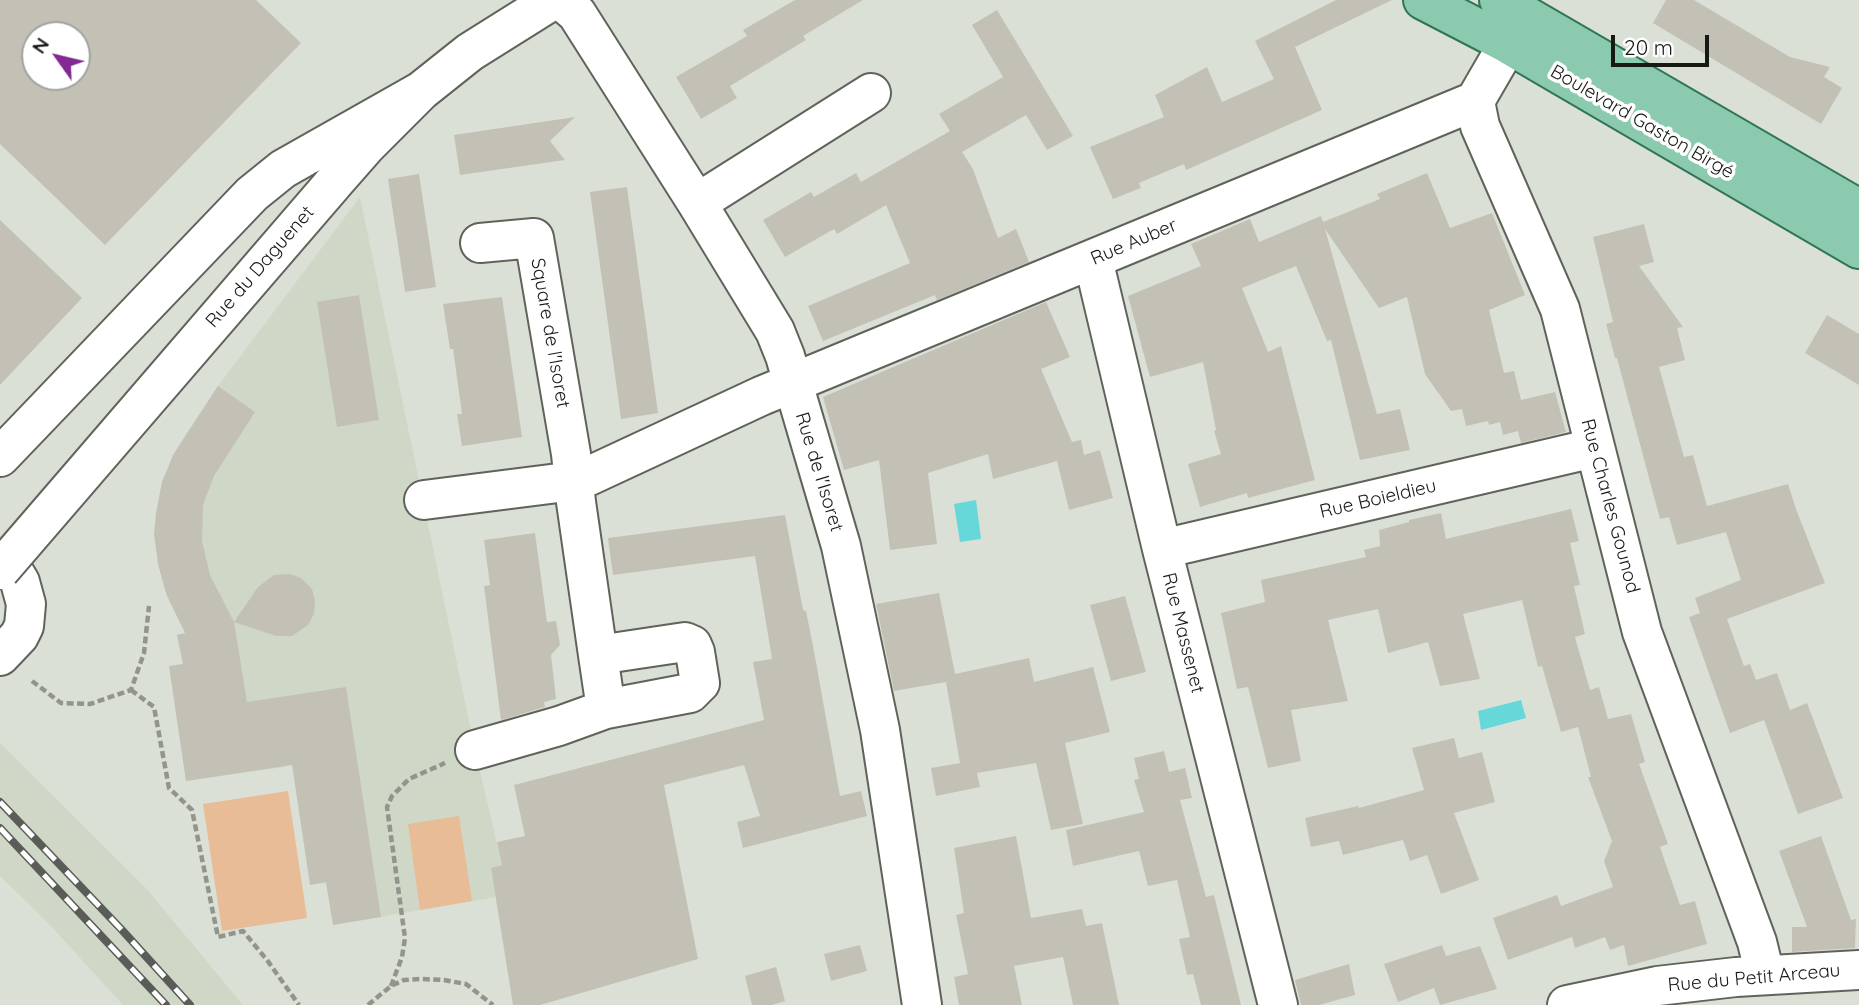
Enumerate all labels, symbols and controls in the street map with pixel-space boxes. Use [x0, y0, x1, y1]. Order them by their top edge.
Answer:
north arrow [21, 21, 91, 91]
scale bar [1614, 21, 1712, 65]
text: N [26, 33, 54, 58]
text: 20 m [1624, 34, 1673, 60]
street label: Boulevard Gaston Birgé [1546, 60, 1738, 184]
street label: Rue du Daguenet [201, 202, 319, 332]
street label: Rue Auber [1087, 214, 1181, 270]
street label: Square de l'Isoret [526, 256, 574, 410]
street label: Rue de l'Isoret [790, 409, 848, 535]
street label: Rue Charles Gounod [1576, 416, 1644, 596]
street label: Rue Boieldieu [1317, 474, 1439, 524]
street label: Rue Massenet [1157, 570, 1209, 696]
street label: Rue du Petit Arceau [1667, 959, 1841, 997]

